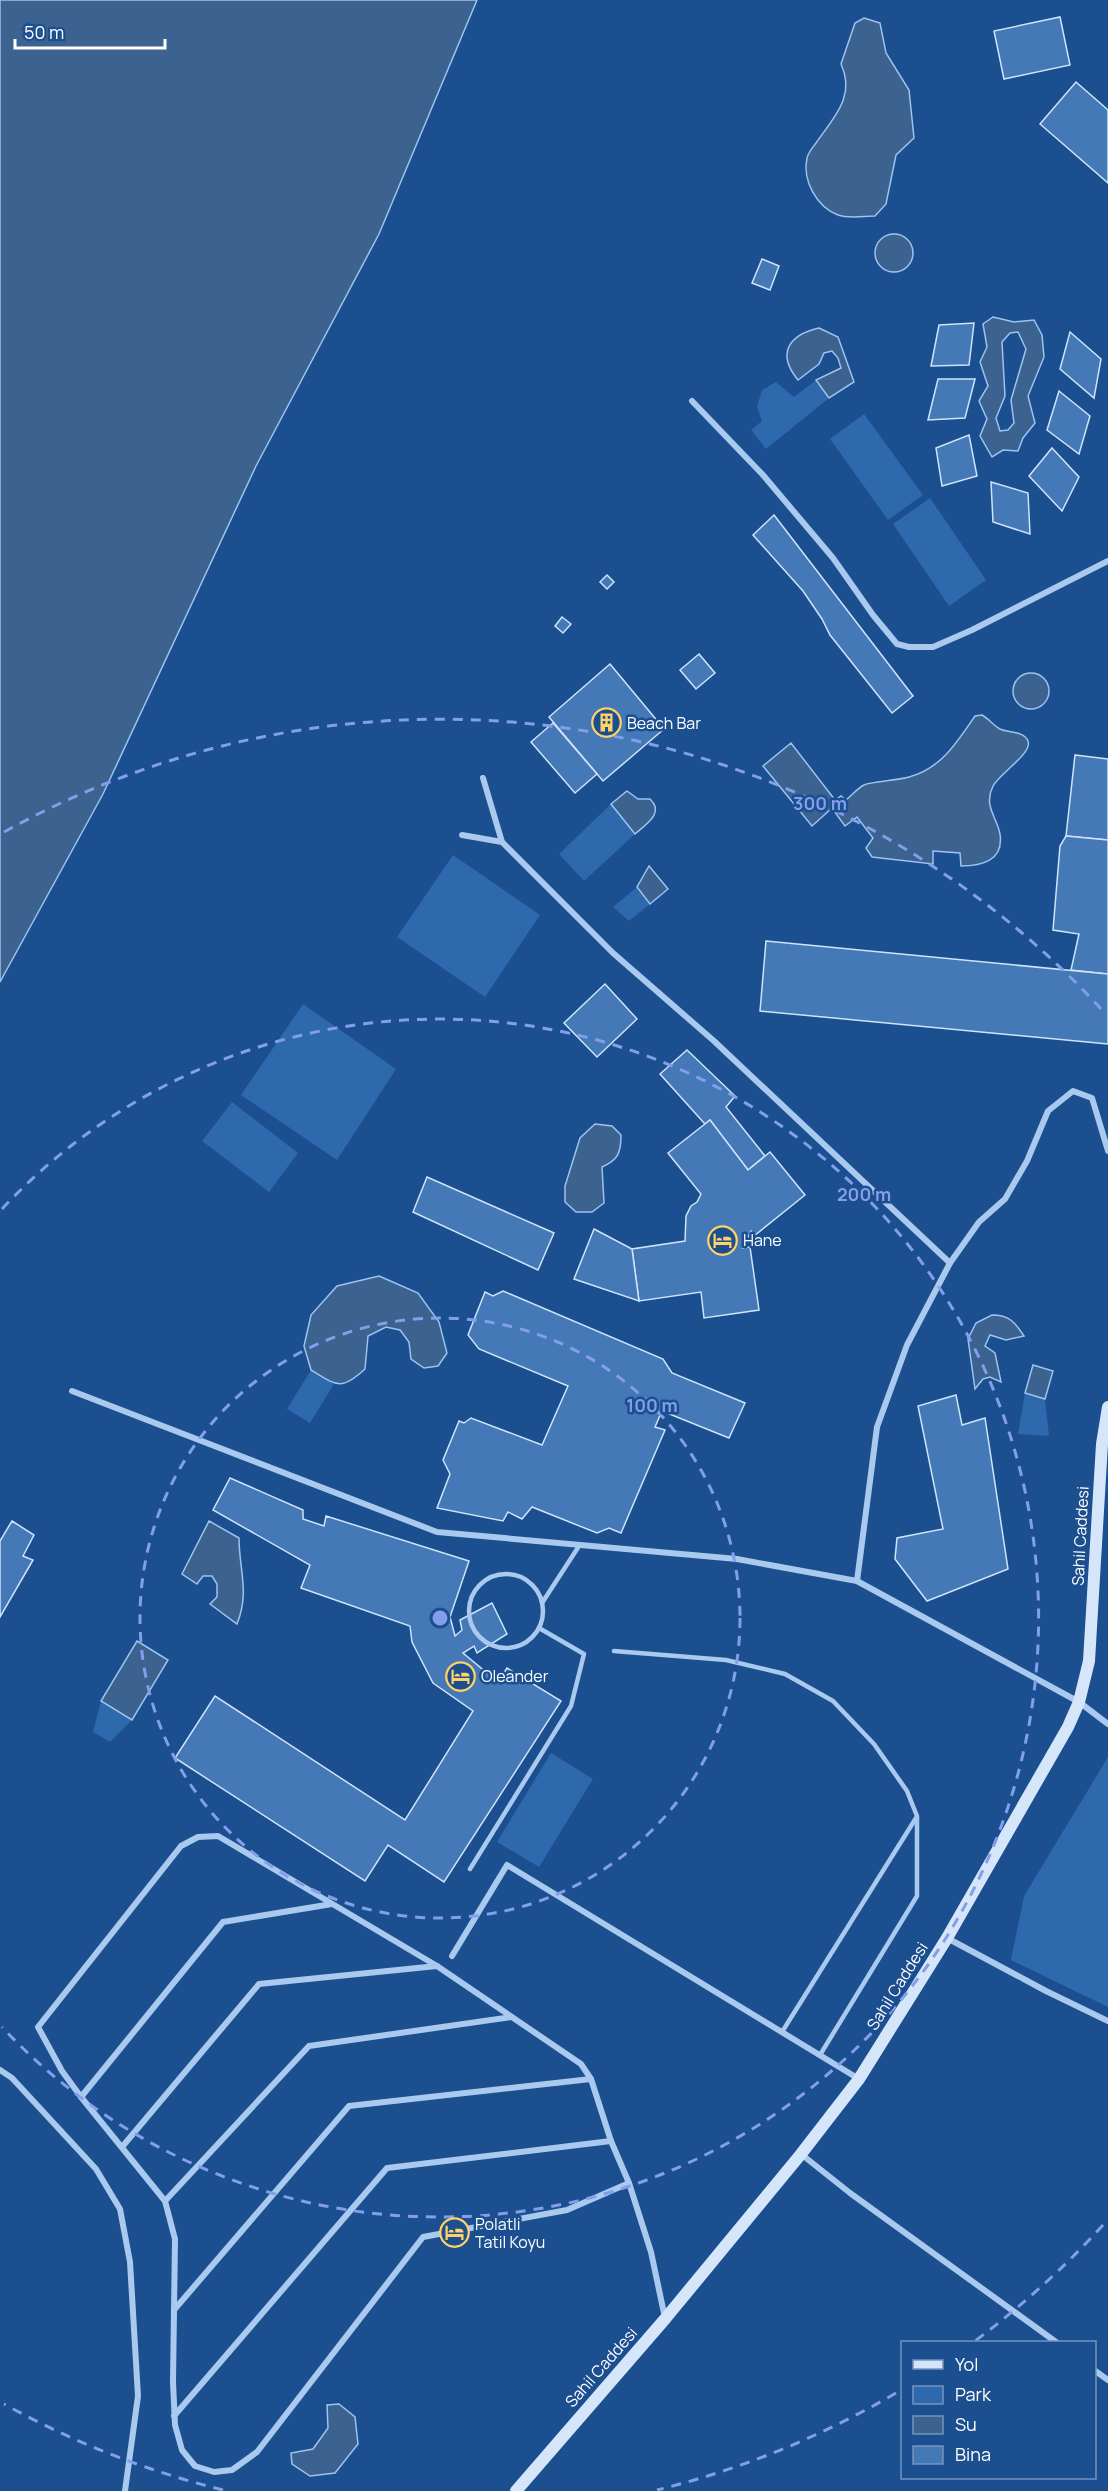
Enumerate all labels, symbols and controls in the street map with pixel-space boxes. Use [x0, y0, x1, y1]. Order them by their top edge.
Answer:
scale bar [15, 12, 165, 50]
text: 50 m [24, 20, 64, 44]
building icon: Beach Bar [590, 707, 622, 739]
place label: Beach Bar [627, 712, 701, 734]
text: 300 m [793, 791, 847, 815]
text: 200 m [837, 1182, 891, 1206]
hotel icon: Hane [706, 1224, 738, 1256]
place label: Hane [743, 1229, 782, 1251]
text: 100 m [626, 1393, 678, 1417]
street label: Sahil Caddesi [1066, 1486, 1094, 1586]
centre of rings [430, 1608, 450, 1628]
hotel icon: Oleander [444, 1660, 476, 1692]
place label: Oleander [481, 1665, 549, 1687]
street label: Sahil Caddesi [861, 1938, 933, 2034]
place label: Polatli Tatil Koyu [475, 2213, 545, 2253]
hotel icon: Polatli Tatil Koyu [438, 2217, 470, 2249]
street label: Sahil Caddesi [560, 2322, 642, 2412]
legend [901, 2341, 1096, 2479]
text: Yol [955, 2352, 978, 2376]
text: Park [955, 2382, 992, 2406]
text: Su [955, 2412, 977, 2436]
text: Bina [955, 2442, 991, 2466]

